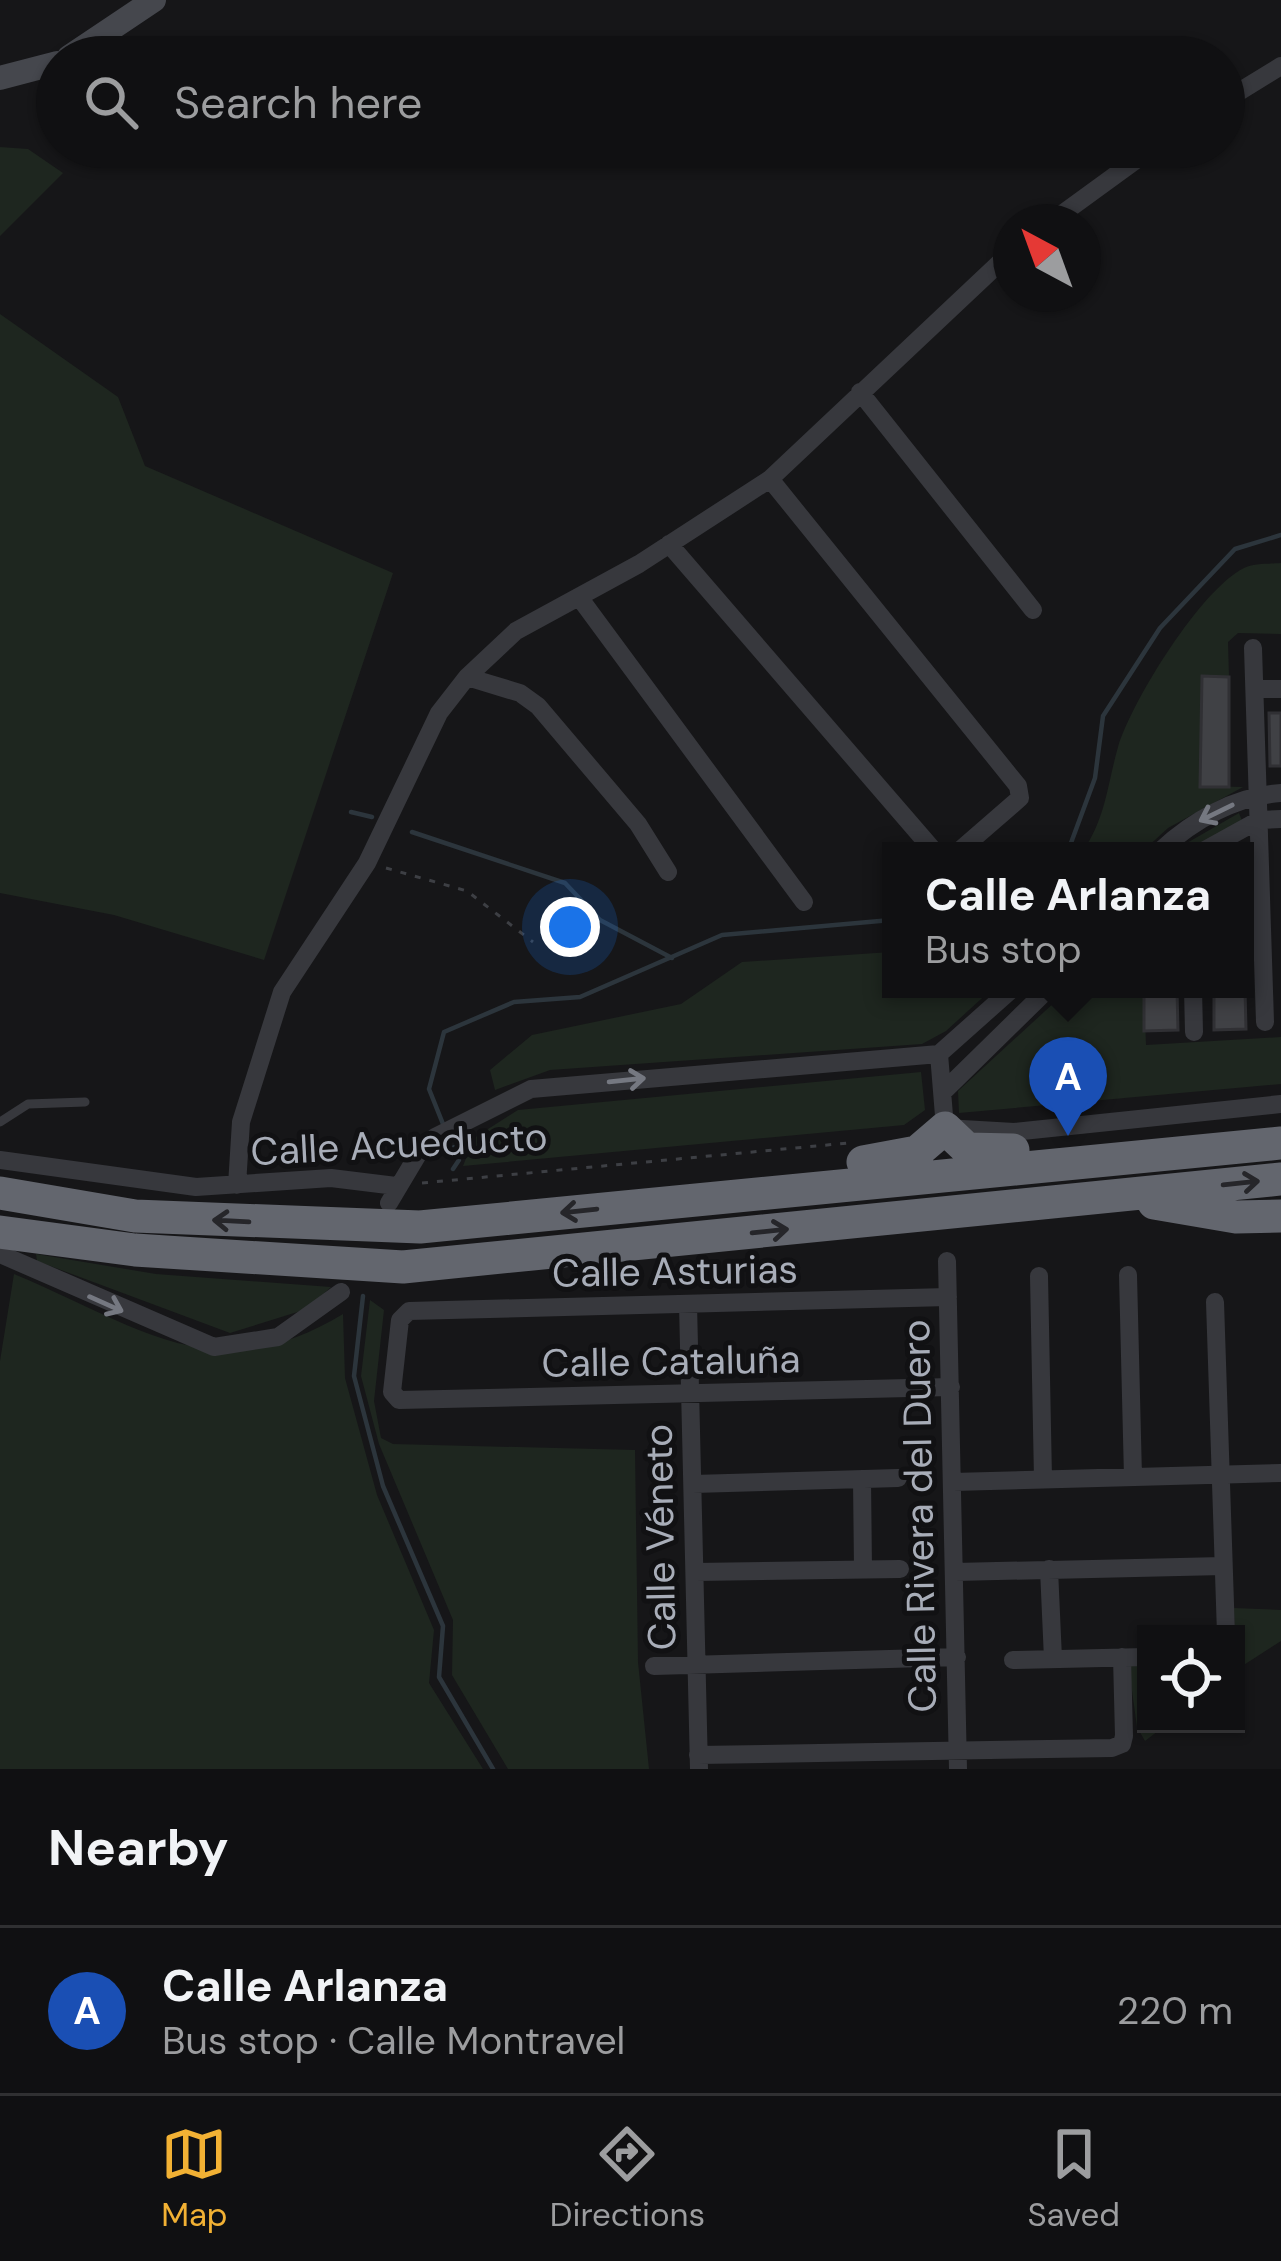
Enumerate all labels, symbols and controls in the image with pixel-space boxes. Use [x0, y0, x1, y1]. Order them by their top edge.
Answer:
search box [36, 36, 1245, 168]
icon: search [78, 69, 144, 135]
text: Search here [174, 73, 422, 132]
north arrow [993, 204, 1101, 312]
one-way arrow [1199, 803, 1235, 825]
popup [882, 842, 1254, 998]
text: Calle Arlanza [925, 865, 1211, 924]
your location [540, 897, 600, 957]
text: Bus stop [925, 924, 1082, 975]
pin: A [1029, 1037, 1107, 1136]
one-way arrow [606, 1068, 645, 1090]
street label: Calle Acueducto [249, 1111, 549, 1177]
one-way arrow [1221, 1172, 1260, 1194]
one-way arrow [560, 1200, 599, 1223]
one-way arrow [212, 1209, 251, 1232]
one-way arrow [750, 1219, 789, 1242]
street label: Calle Asturias [552, 1243, 798, 1299]
one-way arrow [87, 1294, 123, 1316]
street label: Calle Rivera del Duero [890, 1319, 948, 1713]
street label: Calle Cataluña [541, 1333, 801, 1389]
street label: Calle Véneto [633, 1423, 687, 1651]
map controls [1137, 1625, 1245, 1733]
button: locate [1137, 1625, 1245, 1733]
text: Nearby [48, 1814, 229, 1881]
text: Calle Arlanza [162, 1956, 448, 2015]
text: A [73, 1985, 101, 2036]
text: 220 m [1117, 1985, 1233, 2036]
text: Bus stop · Calle Montravel [162, 2015, 625, 2066]
tab: Map [161, 2121, 228, 2236]
tab: Directions [550, 2121, 705, 2236]
tab: Saved [1027, 2121, 1120, 2236]

